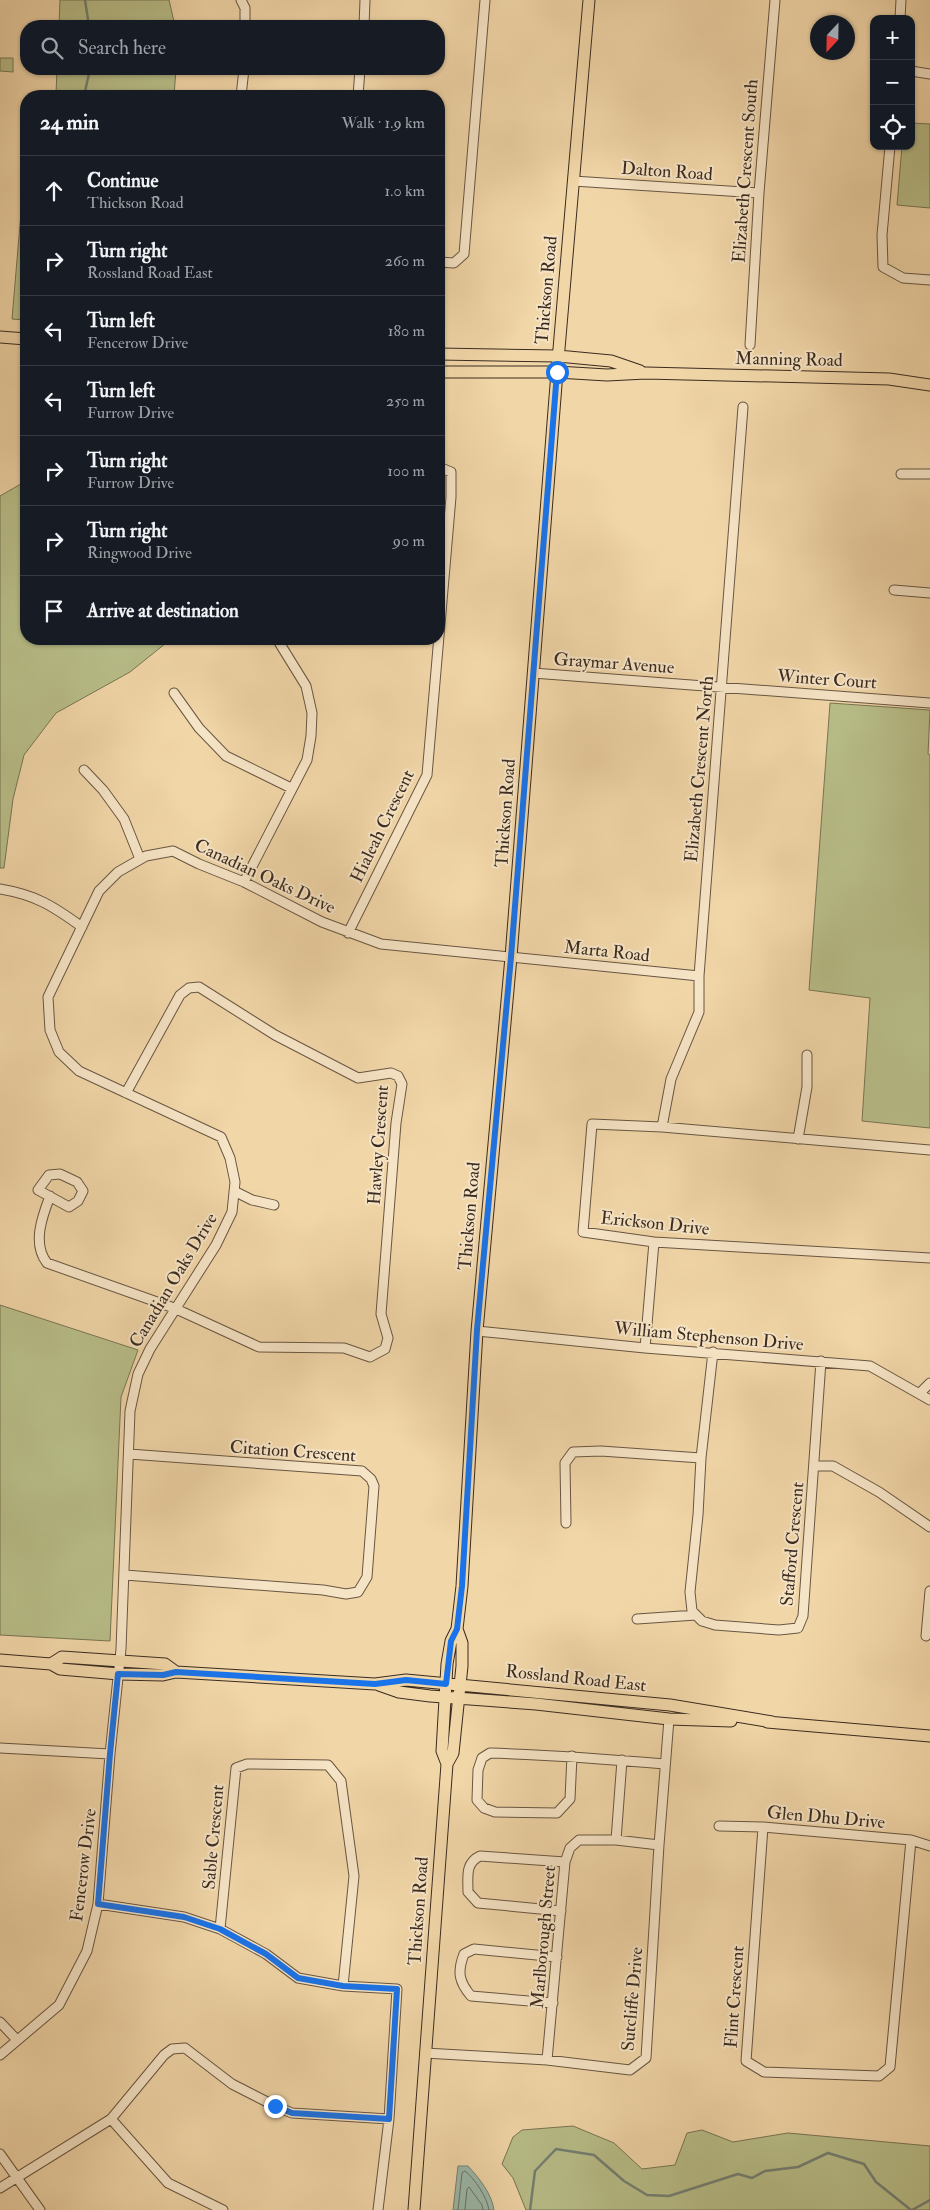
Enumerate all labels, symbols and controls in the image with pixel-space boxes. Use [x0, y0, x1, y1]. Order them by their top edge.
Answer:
north arrow [810, 15, 855, 60]
map controls [870, 15, 915, 150]
button: + [870, 15, 915, 60]
search box [20, 20, 445, 75]
icon: search [38, 34, 66, 62]
text: Search here [78, 36, 166, 60]
button: − [870, 60, 915, 105]
street label: Elizabeth Crescent South [728, 78, 763, 264]
button: locate [870, 105, 915, 150]
text: 24 min [40, 109, 99, 136]
text: Walk · 1.9 km [342, 113, 425, 133]
street label: Dalton Road [620, 157, 714, 186]
text: Continue [87, 169, 158, 193]
icon: ahead [40, 177, 68, 205]
text: 1.0 km [385, 181, 425, 201]
text: Thickson Road [87, 193, 184, 213]
street label: Thickson Road [530, 235, 563, 345]
text: Turn right [87, 239, 167, 263]
icon: right [40, 247, 68, 275]
text: 260 m [385, 251, 425, 271]
text: Rossland Road East [87, 263, 213, 283]
text: Turn left [87, 309, 155, 333]
icon: left [40, 317, 68, 345]
text: 180 m [388, 321, 425, 341]
text: Fencerow Drive [87, 333, 188, 353]
street label: Manning Road [735, 347, 843, 372]
route start [546, 361, 569, 384]
text: Turn left [87, 379, 155, 403]
icon: left [40, 387, 68, 415]
text: 250 m [386, 391, 425, 411]
text: Furrow Drive [87, 403, 174, 423]
text: Turn right [87, 449, 167, 473]
icon: right [40, 457, 68, 485]
text: 100 m [387, 461, 425, 481]
text: Furrow Drive [87, 473, 174, 493]
text: Turn right [87, 519, 167, 543]
icon: right [40, 527, 68, 555]
text: 90 m [393, 531, 425, 551]
text: Ringwood Drive [87, 543, 192, 563]
icon: arrive [40, 597, 68, 625]
text: Arrive at destination [87, 599, 239, 623]
street label: Graymar Avenue [553, 648, 676, 679]
street label: Winter Court [775, 664, 878, 694]
street label: Elizabeth Crescent North [680, 674, 719, 863]
street label: Thickson Road [490, 758, 521, 868]
street label: Hialeah Crescent [345, 766, 420, 886]
street label: Canadian Oaks Drive [191, 834, 339, 919]
street label: Marta Road [563, 936, 651, 967]
street label: Hawley Crescent [363, 1084, 394, 1206]
street label: Thickson Road [453, 1161, 486, 1271]
street label: Erickson Drive [599, 1206, 711, 1241]
street label: Canadian Oaks Drive [124, 1208, 223, 1352]
street label: William Stephenson Drive [612, 1317, 805, 1356]
street label: Citation Crescent [229, 1436, 357, 1467]
street label: Stafford Crescent [776, 1481, 809, 1607]
street label: Rossland Road East [504, 1660, 648, 1697]
street label: Sable Crescent [197, 1784, 230, 1890]
street label: Glen Dhu Drive [766, 1801, 886, 1834]
street label: Fencerow Drive [65, 1807, 102, 1923]
street label: Thickson Road [403, 1856, 434, 1966]
street label: Marlborough Street [526, 1864, 561, 2010]
street label: Flint Crescent [719, 1945, 750, 2049]
street label: Sutcliffe Drive [616, 1946, 649, 2052]
route end [264, 2095, 287, 2118]

